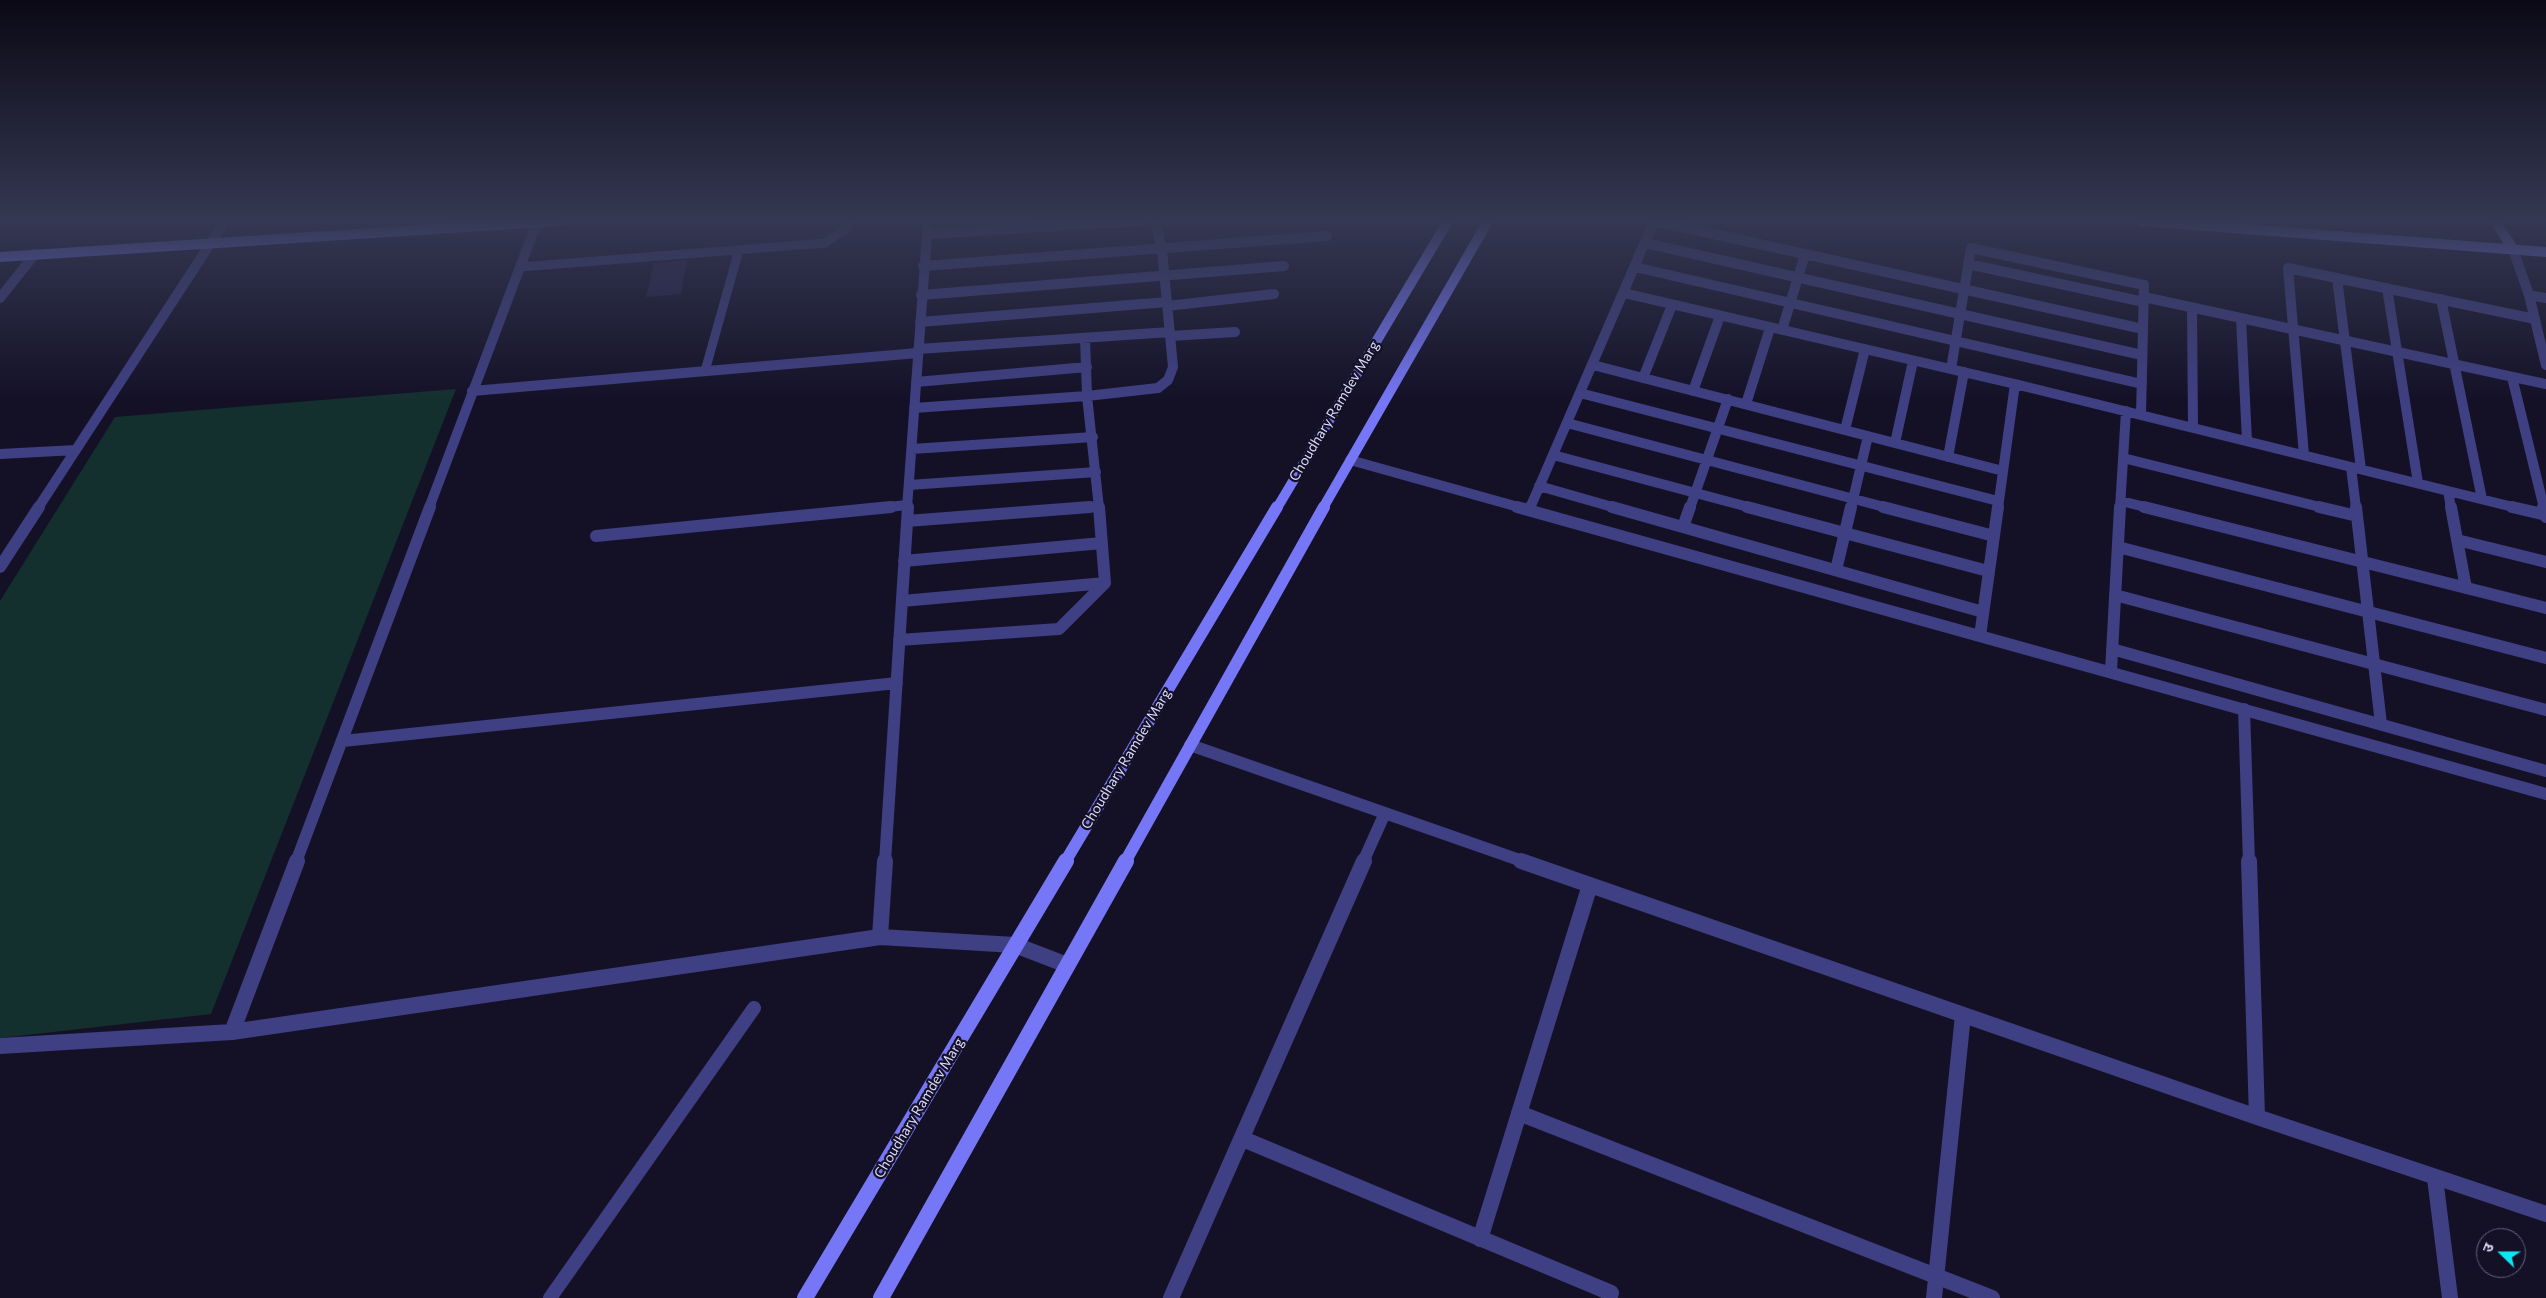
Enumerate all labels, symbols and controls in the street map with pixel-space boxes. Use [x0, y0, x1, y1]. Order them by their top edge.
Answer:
street label: Choudhary Ramdev Marg [1285, 338, 1383, 484]
street label: Choudhary Ramdev Marg [1077, 686, 1175, 832]
street label: Choudhary Ramdev Marg [870, 1035, 968, 1181]
north arrow [2476, 1228, 2526, 1278]
text: उ [2478, 1241, 2497, 1255]

